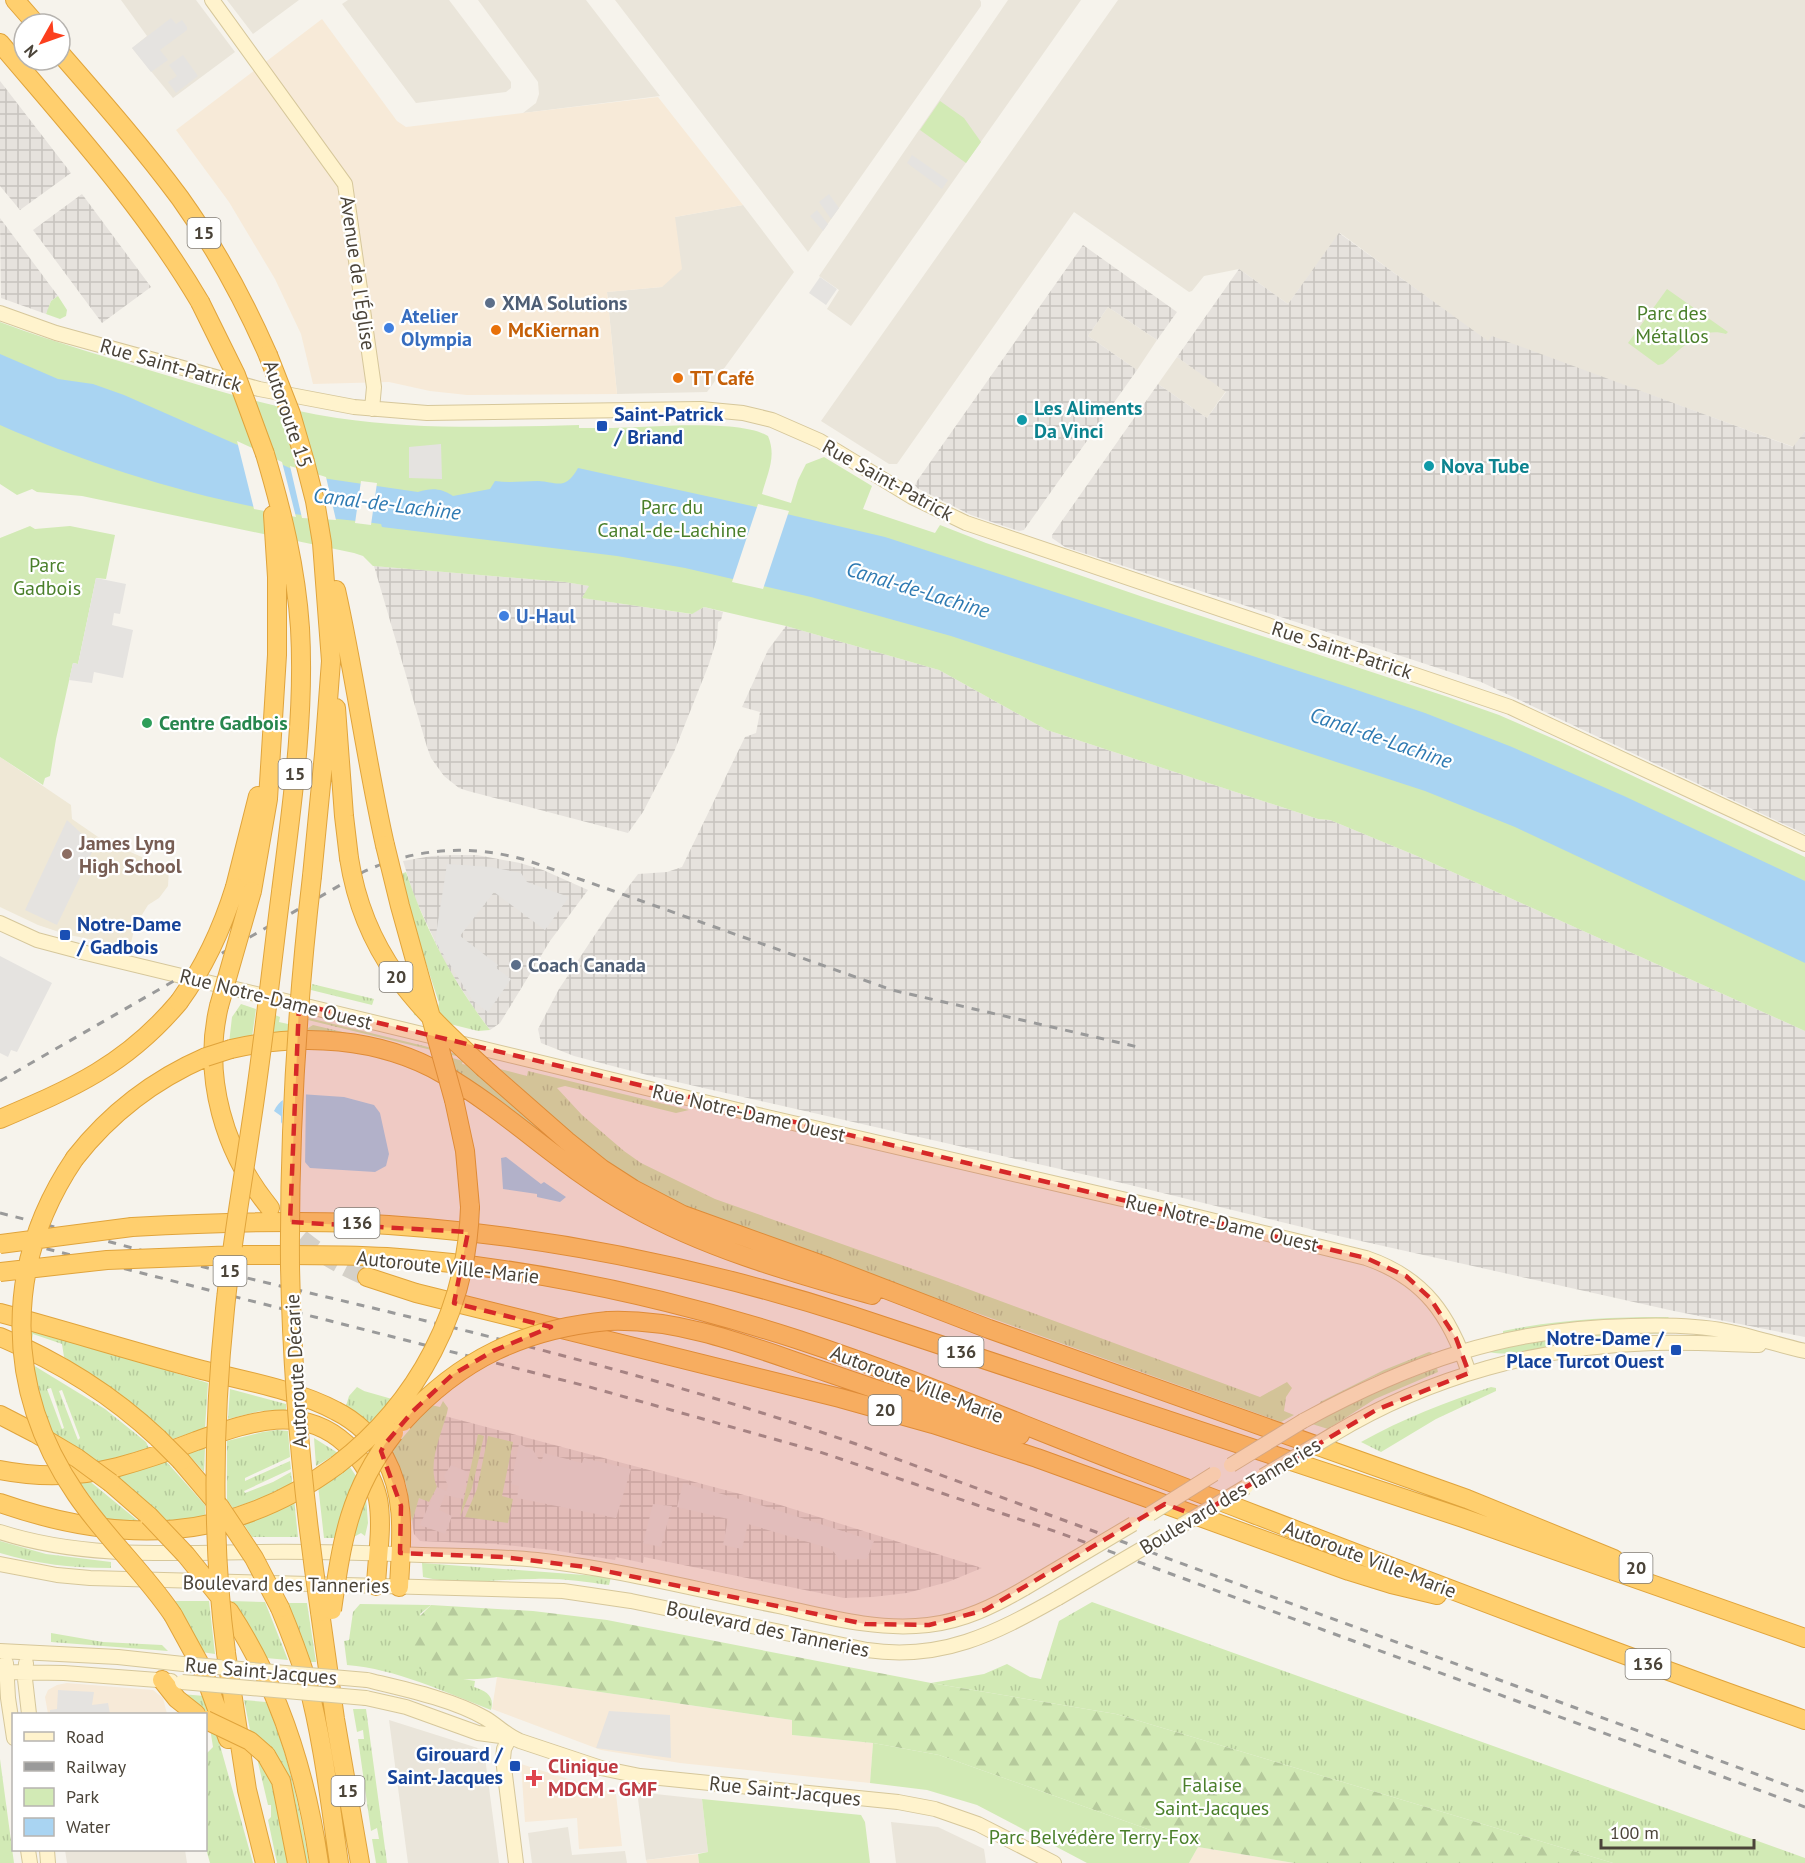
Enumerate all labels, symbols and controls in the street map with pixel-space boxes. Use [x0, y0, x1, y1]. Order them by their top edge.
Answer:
north arrow [12, 12, 72, 72]
text: N [19, 41, 42, 62]
street label: Avenue de l'Église [334, 194, 382, 352]
road number: 15 [188, 218, 220, 248]
place label: XMA Solutions [502, 290, 627, 316]
marker: XMA Solutions [483, 296, 497, 310]
park label: Parc des Métallos [1635, 300, 1709, 349]
place label: Atelier Olympia [401, 303, 472, 352]
place label: McKiernan [508, 317, 599, 343]
marker: Atelier Olympia [382, 321, 396, 335]
marker: McKiernan [489, 323, 503, 337]
street label: Rue Saint-Patrick [97, 332, 245, 398]
street label: Autoroute 15 [257, 357, 319, 471]
place label: TT Café [690, 365, 754, 391]
marker: TT Café [671, 371, 685, 385]
place label: Les Aliments Da Vinci [1034, 395, 1142, 444]
place label: Saint-Patrick / Briand [613, 401, 723, 450]
marker: Les Aliments Da Vinci [1015, 413, 1029, 427]
marker: Saint-Patrick / Briand [595, 419, 609, 433]
street label: Rue Saint-Patrick [818, 433, 959, 527]
place label: Nova Tube [1441, 453, 1529, 479]
marker: Nova Tube [1422, 459, 1436, 473]
water label: Canal-de-Lachine [312, 481, 463, 526]
park label: Parc du Canal-de-Lachine [597, 494, 747, 543]
park label: Parc Gadbois [13, 552, 81, 601]
water label: Canal-de-Lachine [843, 555, 993, 624]
place label: U-Haul [516, 603, 575, 629]
marker: U-Haul [497, 609, 511, 623]
street label: Rue Saint-Patrick [1269, 615, 1416, 685]
water label: Canal-de-Lachine [1307, 701, 1456, 775]
place label: Centre Gadbois [159, 710, 288, 736]
marker: Centre Gadbois [140, 716, 154, 730]
road number: 15 [278, 759, 312, 789]
place label: James Lyng High School [78, 830, 182, 879]
marker: James Lyng High School [60, 847, 74, 861]
place label: Notre-Dame / Gadbois [76, 911, 181, 960]
marker: Notre-Dame / Gadbois [58, 928, 72, 942]
place label: Coach Canada [528, 952, 646, 978]
marker: Coach Canada [509, 958, 523, 972]
street label: Rue Notre-Dame Ouest [177, 962, 375, 1036]
road number: 20 [380, 962, 412, 992]
street label: Rue Notre-Dame Ouest [650, 1078, 848, 1148]
street label: Rue Notre-Dame Ouest [1123, 1188, 1321, 1258]
road number: 136 [334, 1208, 380, 1238]
street label: Autoroute Ville-Marie [355, 1244, 541, 1290]
road number: 15 [214, 1256, 246, 1286]
street label: Autoroute Décarie [279, 1293, 313, 1449]
place label: Notre-Dame / Place Turcot Ouest [1506, 1325, 1665, 1374]
road number: 136 [938, 1337, 984, 1367]
street label: Autoroute Ville-Marie [827, 1339, 1007, 1429]
marker: Notre-Dame / Place Turcot Ouest [1669, 1343, 1683, 1357]
road number: 20 [868, 1395, 902, 1425]
street label: Boulevard des Tanneries [1135, 1432, 1325, 1560]
street label: Autoroute Ville-Marie [1280, 1514, 1460, 1604]
road number: 20 [1620, 1553, 1652, 1583]
street label: Boulevard des Tanneries [182, 1569, 390, 1599]
street label: Boulevard des Tanneries [664, 1595, 872, 1663]
road number: 136 [1626, 1649, 1670, 1679]
street label: Rue Saint-Jacques [184, 1651, 338, 1691]
legend [12, 1713, 207, 1851]
text: Road [66, 1725, 104, 1748]
place label: Girouard / Saint-Jacques [387, 1741, 504, 1790]
place label: Clinique MDCM - GMF [548, 1753, 657, 1802]
text: Railway [66, 1755, 127, 1778]
marker: Girouard / Saint-Jacques [508, 1759, 522, 1773]
marker: Clinique MDCM - GMF [525, 1769, 543, 1787]
street label: Rue Saint-Jacques [708, 1770, 862, 1812]
park label: Falaise Saint-Jacques [1155, 1772, 1269, 1821]
road number: 15 [332, 1776, 364, 1806]
text: Park [66, 1785, 99, 1808]
scale bar [1601, 1812, 1754, 1850]
text: Water [66, 1815, 110, 1838]
text: 100 m [1610, 1821, 1659, 1844]
park label: Parc Belvédère Terry-Fox [989, 1824, 1199, 1850]

